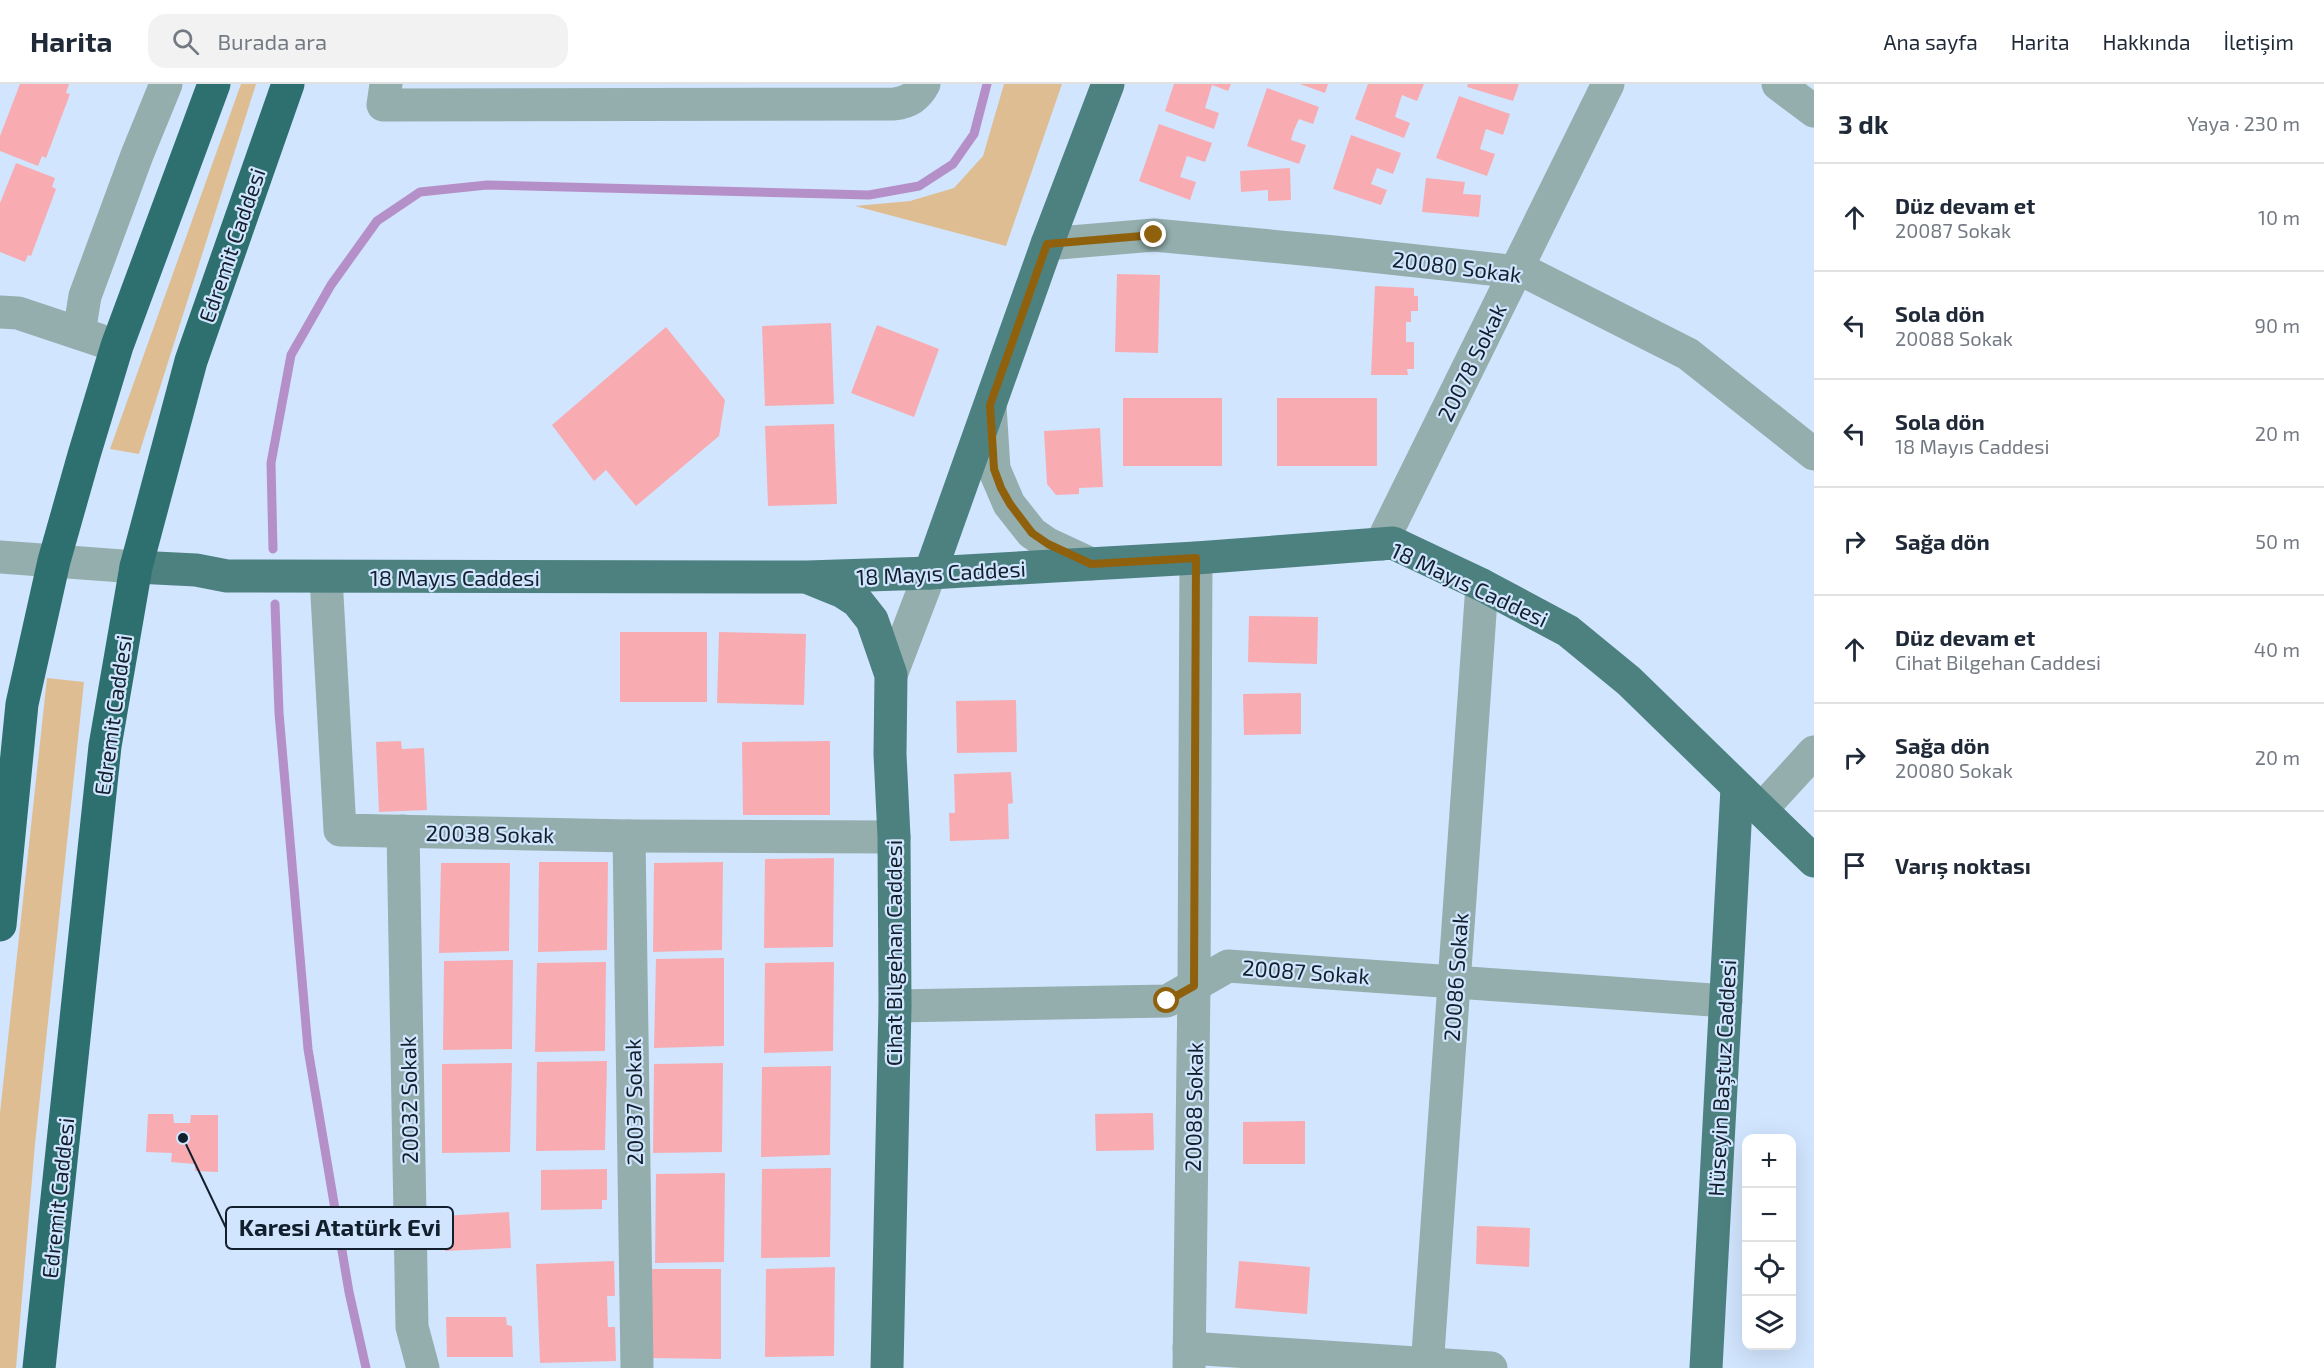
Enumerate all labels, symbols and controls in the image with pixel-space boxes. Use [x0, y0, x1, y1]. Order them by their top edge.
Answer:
search box [148, 14, 568, 68]
text: Harita [30, 24, 112, 58]
icon: search [169, 25, 202, 58]
text: Burada ara [217, 28, 327, 54]
text: Ana sayfa [1883, 29, 1978, 54]
text: Harita [2011, 29, 2070, 54]
text: Hakkında [2103, 29, 2190, 54]
text: İletişim [2223, 29, 2294, 54]
text: 3 dk [1838, 108, 1888, 139]
text: Yaya · 230 m [2187, 111, 2300, 135]
street label: Edremit Caddesi [192, 164, 270, 326]
text: Düz devam et [1895, 192, 2035, 218]
icon: ahead [1838, 201, 1871, 234]
text: 10 m [2258, 205, 2300, 229]
text: 20087 Sokak [1895, 218, 2011, 242]
route end [1140, 221, 1166, 247]
street label: 20080 Sokak [1391, 245, 1523, 287]
street label: 20078 Sokak [1431, 299, 1511, 425]
text: Sola dön [1895, 300, 1985, 326]
icon: left [1838, 309, 1871, 342]
text: 90 m [2255, 313, 2300, 337]
text: 20088 Sokak [1895, 326, 2013, 350]
text: Sola dön [1895, 408, 1985, 434]
icon: left [1838, 417, 1871, 450]
text: 20 m [2255, 421, 2300, 445]
text: 18 Mayıs Caddesi [1895, 434, 2049, 458]
icon: right [1838, 525, 1871, 558]
text: Sağa dön [1895, 528, 1990, 554]
text: 50 m [2255, 529, 2300, 553]
street label: 18 Mayıs Caddesi [1388, 536, 1552, 632]
street label: 18 Mayıs Caddesi [855, 555, 1027, 589]
street label: 18 Mayıs Caddesi [370, 564, 540, 590]
text: Düz devam et [1895, 624, 2035, 650]
street label: Edremit Caddesi [88, 633, 136, 797]
icon: ahead [1838, 633, 1871, 666]
text: 40 m [2254, 637, 2300, 661]
text: Cihat Bilgehan Caddesi [1895, 650, 2101, 674]
text: Sağa dön [1895, 732, 1990, 758]
icon: right [1838, 741, 1871, 774]
text: 20 m [2255, 745, 2300, 769]
text: 20080 Sokak [1895, 758, 2013, 782]
street label: 20038 Sokak [425, 819, 555, 847]
street label: Cihat Bilgehan Caddesi [880, 840, 906, 1066]
icon: arrive [1838, 849, 1871, 882]
text: Varış noktası [1895, 852, 2031, 878]
street label: 20086 Sokak [1438, 912, 1472, 1042]
street label: 20087 Sokak [1241, 954, 1371, 988]
street label: Hüseyin Baştuz Caddesi [1702, 959, 1742, 1197]
route start [1153, 987, 1179, 1013]
street label: 20032 Sokak [394, 1036, 422, 1164]
street label: 20037 Sokak [619, 1038, 647, 1166]
street label: 20088 Sokak [1179, 1042, 1207, 1172]
street label: Edremit Caddesi [36, 1116, 78, 1280]
map controls [1742, 1134, 1796, 1350]
button: + [1742, 1134, 1796, 1188]
button: − [1742, 1188, 1796, 1242]
callout: Karesi Atatürk Evi [226, 1207, 453, 1249]
text: Karesi Atatürk Evi [239, 1212, 441, 1241]
button: locate [1742, 1242, 1796, 1296]
button: layers [1742, 1296, 1796, 1350]

